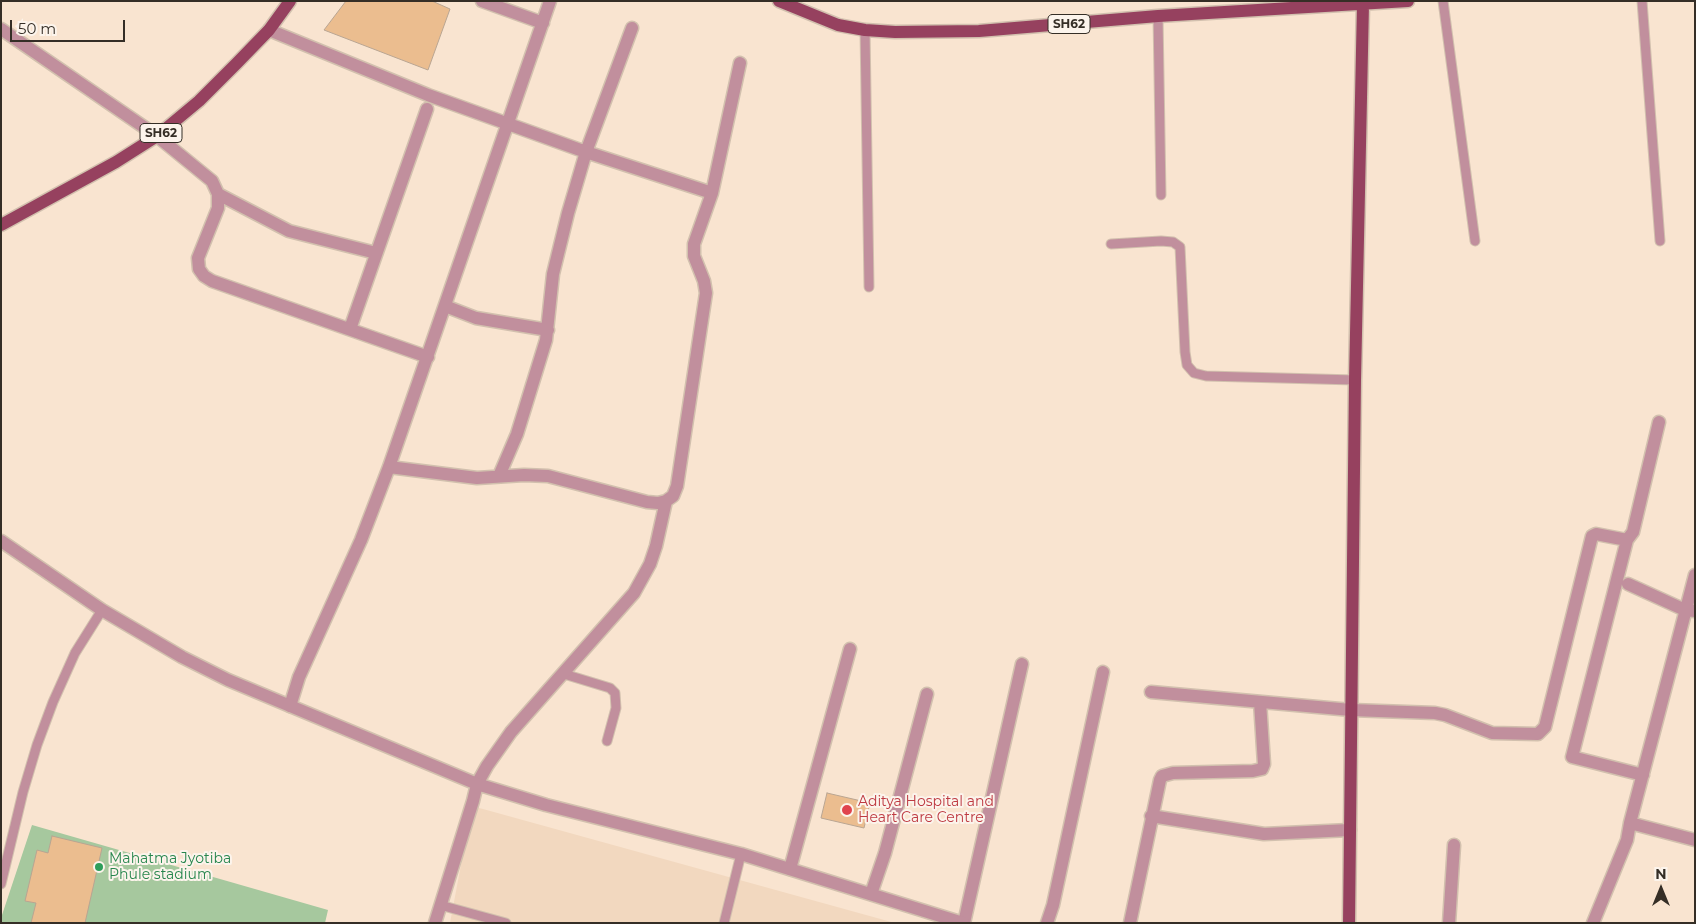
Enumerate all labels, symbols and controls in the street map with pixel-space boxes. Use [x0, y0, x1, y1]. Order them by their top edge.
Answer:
scale bar [12, 10, 128, 42]
road number: SH62 [1048, 14, 1090, 34]
text: 50 m [18, 19, 56, 38]
road number: SH62 [140, 124, 182, 142]
place label: Aditya Hospital and Heart Care Centre [858, 794, 994, 826]
marker: Aditya Hospital and Heart Care Centre [840, 803, 854, 817]
place label: Mahatma Jyotiba Phule stadium [109, 851, 231, 884]
marker: Mahatma Jyotiba Phule stadium [93, 861, 105, 873]
north arrow [1636, 864, 1686, 914]
text: N [1655, 865, 1667, 883]

